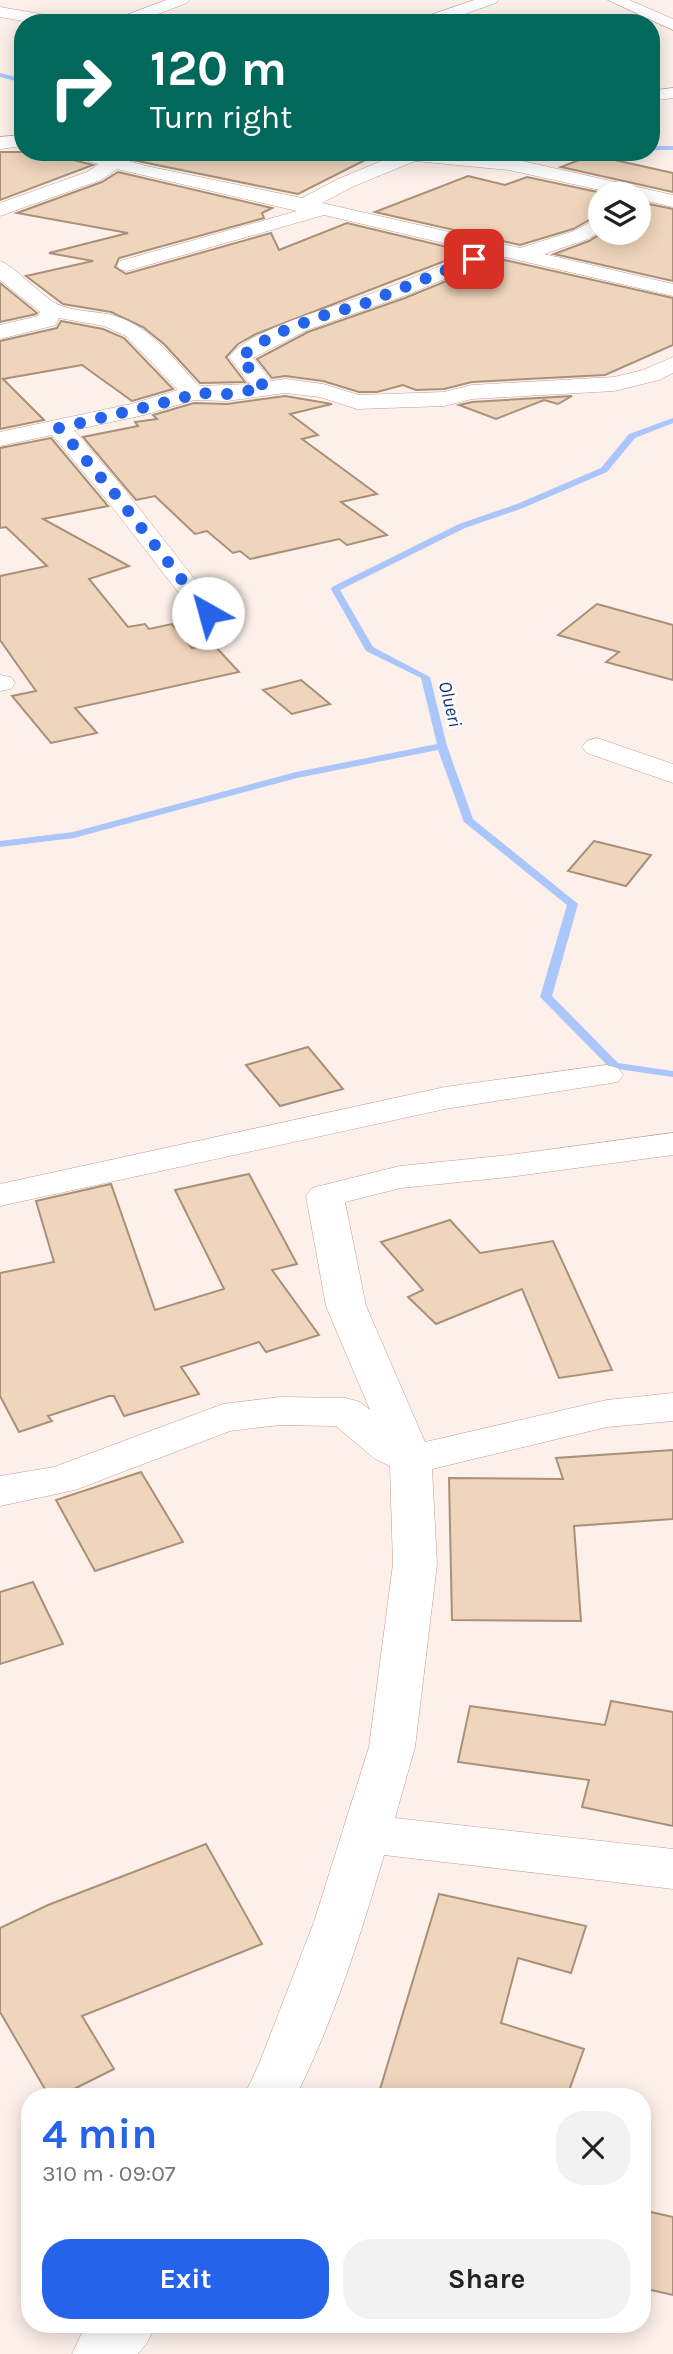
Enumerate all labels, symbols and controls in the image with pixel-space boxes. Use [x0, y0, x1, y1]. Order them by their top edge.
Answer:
text: 120 m [150, 40, 287, 97]
icon: right [35, 42, 126, 133]
text: Turn right [150, 99, 292, 136]
map controls [588, 182, 651, 245]
button: layers [588, 182, 651, 245]
pin [444, 229, 504, 289]
icon: arrive [455, 240, 493, 278]
position arrow [171, 576, 245, 650]
water label: Olueri [434, 679, 466, 730]
text: 4 min [42, 2109, 157, 2159]
button: close [556, 2111, 630, 2185]
text: 310 m · 09:07 [42, 2160, 176, 2187]
button: Exit [42, 2239, 329, 2319]
button: Share [343, 2239, 630, 2319]

